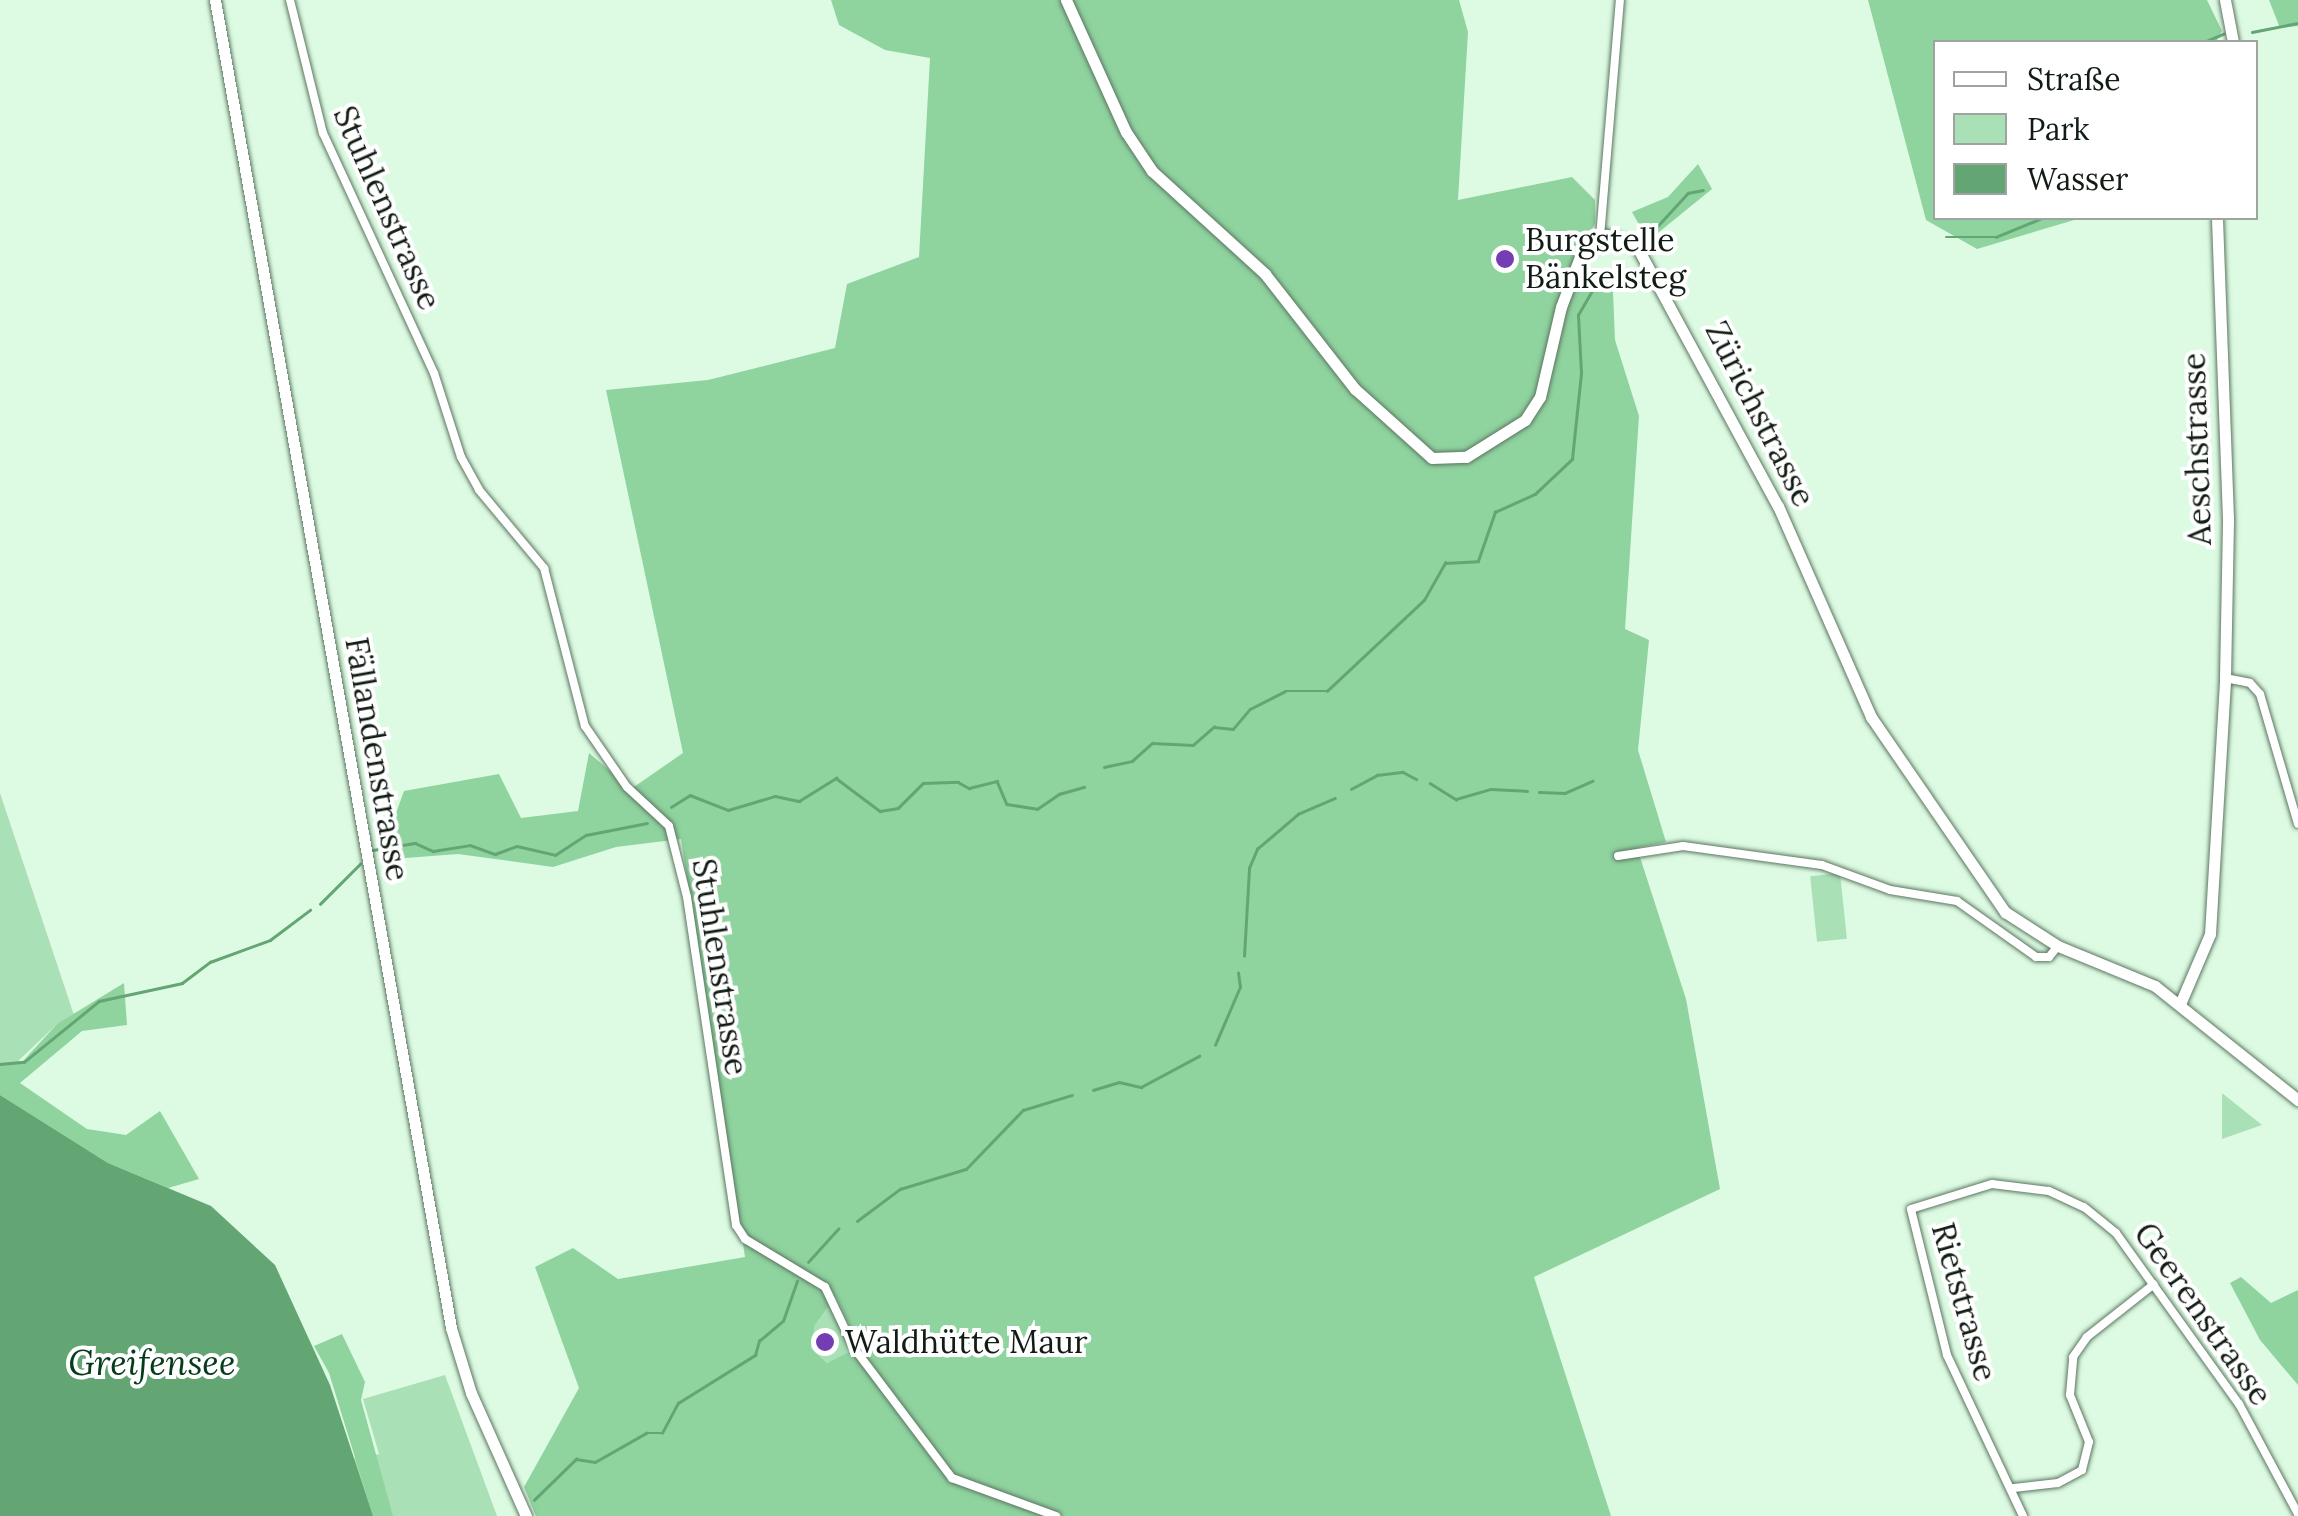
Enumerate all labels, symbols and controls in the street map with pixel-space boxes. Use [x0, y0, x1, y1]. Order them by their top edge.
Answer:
legend [1933, 40, 2258, 220]
text: Straße [2027, 60, 2120, 98]
street label: Stuhlenstrasse [325, 100, 449, 316]
text: Park [2027, 110, 2089, 148]
text: Wasser [2027, 160, 2128, 198]
place label: Burgstelle Bänkelsteg [1525, 222, 1686, 297]
marker: Burgstelle Bänkelsteg [1494, 248, 1516, 270]
street label: Zürichstrasse [1697, 315, 1823, 513]
street label: Aeschstrasse [2174, 352, 2220, 546]
street label: Fällandenstrasse [337, 634, 417, 884]
street label: Stuhlenstrasse [684, 856, 756, 1078]
street label: Geerenstrasse [2126, 1216, 2280, 1412]
street label: Rietstrasse [1923, 1218, 2005, 1386]
place label: Waldhütte Maur [845, 1323, 1088, 1361]
marker: Waldhütte Maur [814, 1331, 836, 1353]
water label: Greifensee [68, 1342, 236, 1384]

